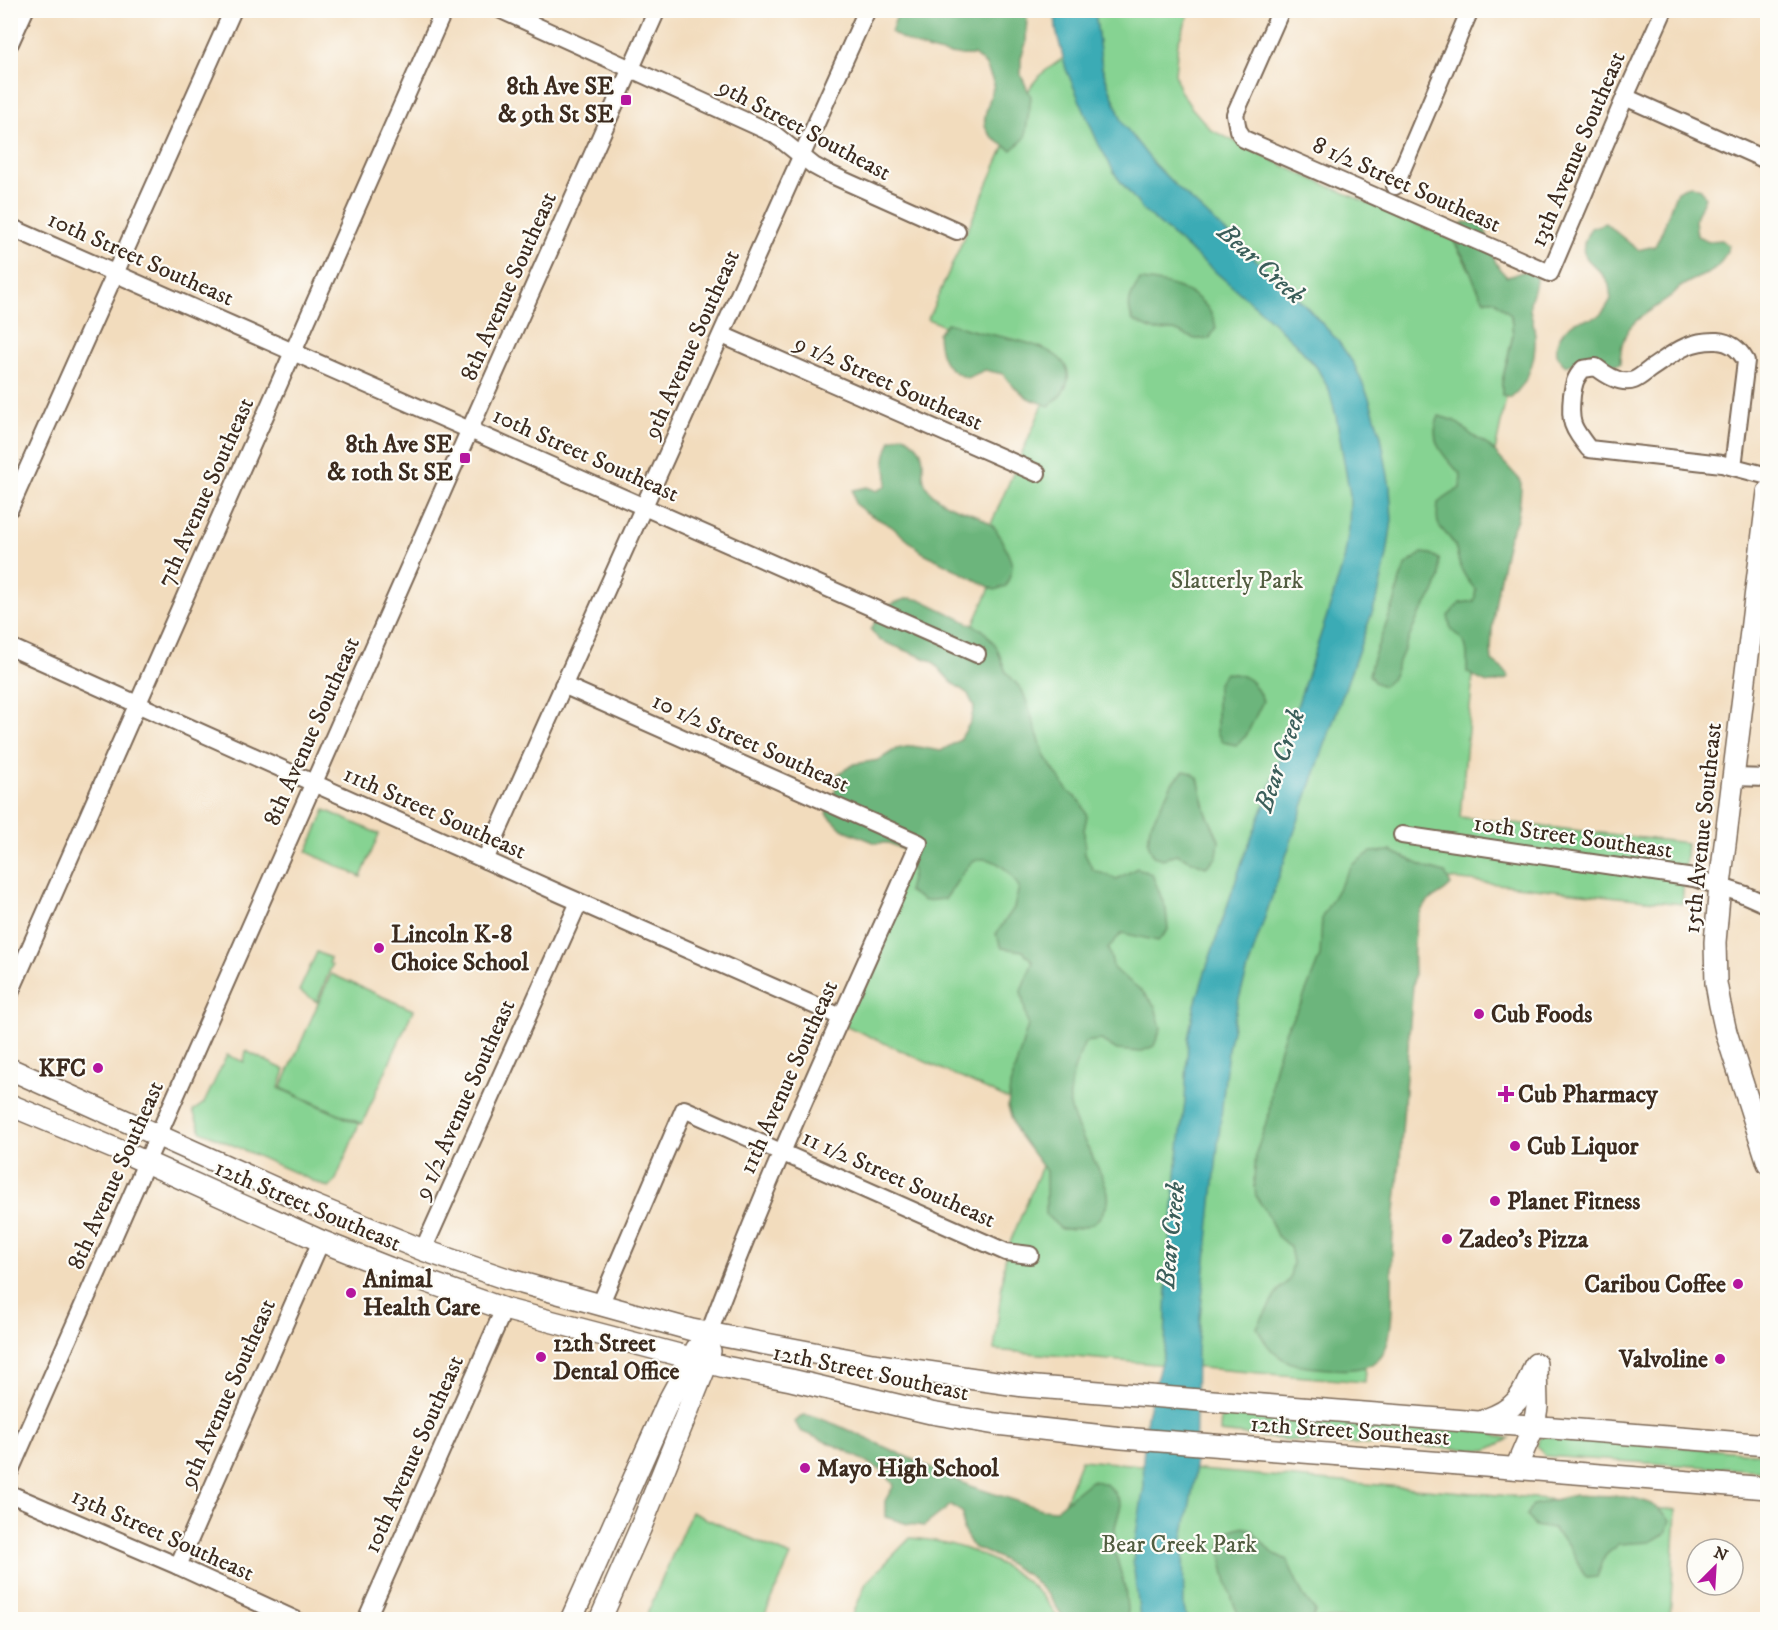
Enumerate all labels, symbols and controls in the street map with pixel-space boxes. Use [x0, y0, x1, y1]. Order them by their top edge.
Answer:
street label: 13th Avenue Southeast [1523, 47, 1633, 252]
street label: 9th Street Southeast [712, 71, 896, 188]
place label: 8th Ave SE & 9th St SE [498, 72, 614, 130]
marker: 8th Ave SE & 9th St SE [619, 93, 633, 107]
street label: 8 1/2 Street Southeast [1308, 130, 1506, 240]
street label: 8th Avenue Southeast [454, 187, 564, 386]
street label: 10th Street Southeast [43, 204, 239, 314]
water label: Bear Creek [1210, 216, 1312, 312]
street label: 9th Avenue Southeast [636, 245, 747, 444]
street label: 9 1/2 Street Southeast [789, 327, 988, 438]
street label: 7th Avenue Southeast [151, 393, 261, 592]
street label: 10th Street Southeast [488, 400, 684, 510]
place label: 8th Ave SE & 10th St SE [327, 430, 453, 488]
marker: 8th Ave SE & 10th St SE [458, 451, 472, 465]
park label: Slatterly Park [1171, 566, 1303, 596]
street label: 8th Avenue Southeast [257, 632, 367, 831]
street label: 10 1/2 Street Southeast [647, 686, 854, 800]
water label: Bear Creek [1247, 705, 1313, 817]
street label: 15th Avenue Southeast [1677, 721, 1729, 935]
street label: 11th Street Southeast [339, 759, 531, 867]
street label: 10th Street Southeast [1471, 808, 1675, 866]
place label: Lincoln K-8 Choice School [391, 920, 529, 978]
marker: Lincoln K-8 Choice School [372, 941, 386, 955]
street label: 11th Avenue Southeast [733, 975, 845, 1179]
street label: 9 1/2 Avenue Southeast [407, 995, 523, 1205]
place label: Cub Foods [1491, 1000, 1592, 1030]
marker: Cub Foods [1472, 1007, 1486, 1021]
place label: KFC [38, 1054, 86, 1084]
marker: KFC [91, 1061, 105, 1075]
street label: 8th Avenue Southeast [61, 1076, 171, 1275]
place label: Cub Pharmacy [1518, 1080, 1658, 1110]
marker: Cub Pharmacy [1499, 1087, 1513, 1101]
street label: 11 1/2 Street Southeast [797, 1123, 1000, 1235]
place label: Cub Liquor [1527, 1132, 1639, 1162]
marker: Cub Liquor [1508, 1139, 1522, 1153]
street label: 12th Street Southeast [210, 1153, 406, 1259]
water label: Bear Creek [1149, 1180, 1193, 1291]
place label: Planet Fitness [1507, 1187, 1640, 1217]
marker: Planet Fitness [1488, 1194, 1502, 1208]
place label: Zadeo's Pizza [1459, 1225, 1589, 1255]
marker: Zadeo's Pizza [1440, 1232, 1454, 1246]
place label: Animal Health Care [362, 1265, 481, 1323]
place label: Caribou Coffee [1584, 1270, 1726, 1300]
marker: Caribou Coffee [1731, 1277, 1745, 1291]
marker: Animal Health Care [344, 1286, 358, 1300]
street label: 9th Avenue Southeast [172, 1294, 283, 1493]
place label: 12th Street Dental Office [553, 1329, 680, 1387]
street label: 12th Street Southeast [770, 1338, 972, 1408]
place label: Valvoline [1618, 1345, 1708, 1375]
marker: 12th Street Dental Office [534, 1350, 548, 1364]
street label: 10th Avenue Southeast [357, 1351, 471, 1558]
marker: Valvoline [1713, 1352, 1727, 1366]
street label: 12th Street Southeast [1249, 1409, 1451, 1453]
place label: Mayo High School [817, 1454, 1000, 1484]
marker: Mayo High School [798, 1461, 812, 1475]
street label: 13th Street Southeast [67, 1481, 259, 1589]
park label: Bear Creek Park [1101, 1530, 1257, 1560]
north arrow [1685, 1537, 1745, 1597]
text: N [1711, 1542, 1731, 1566]

